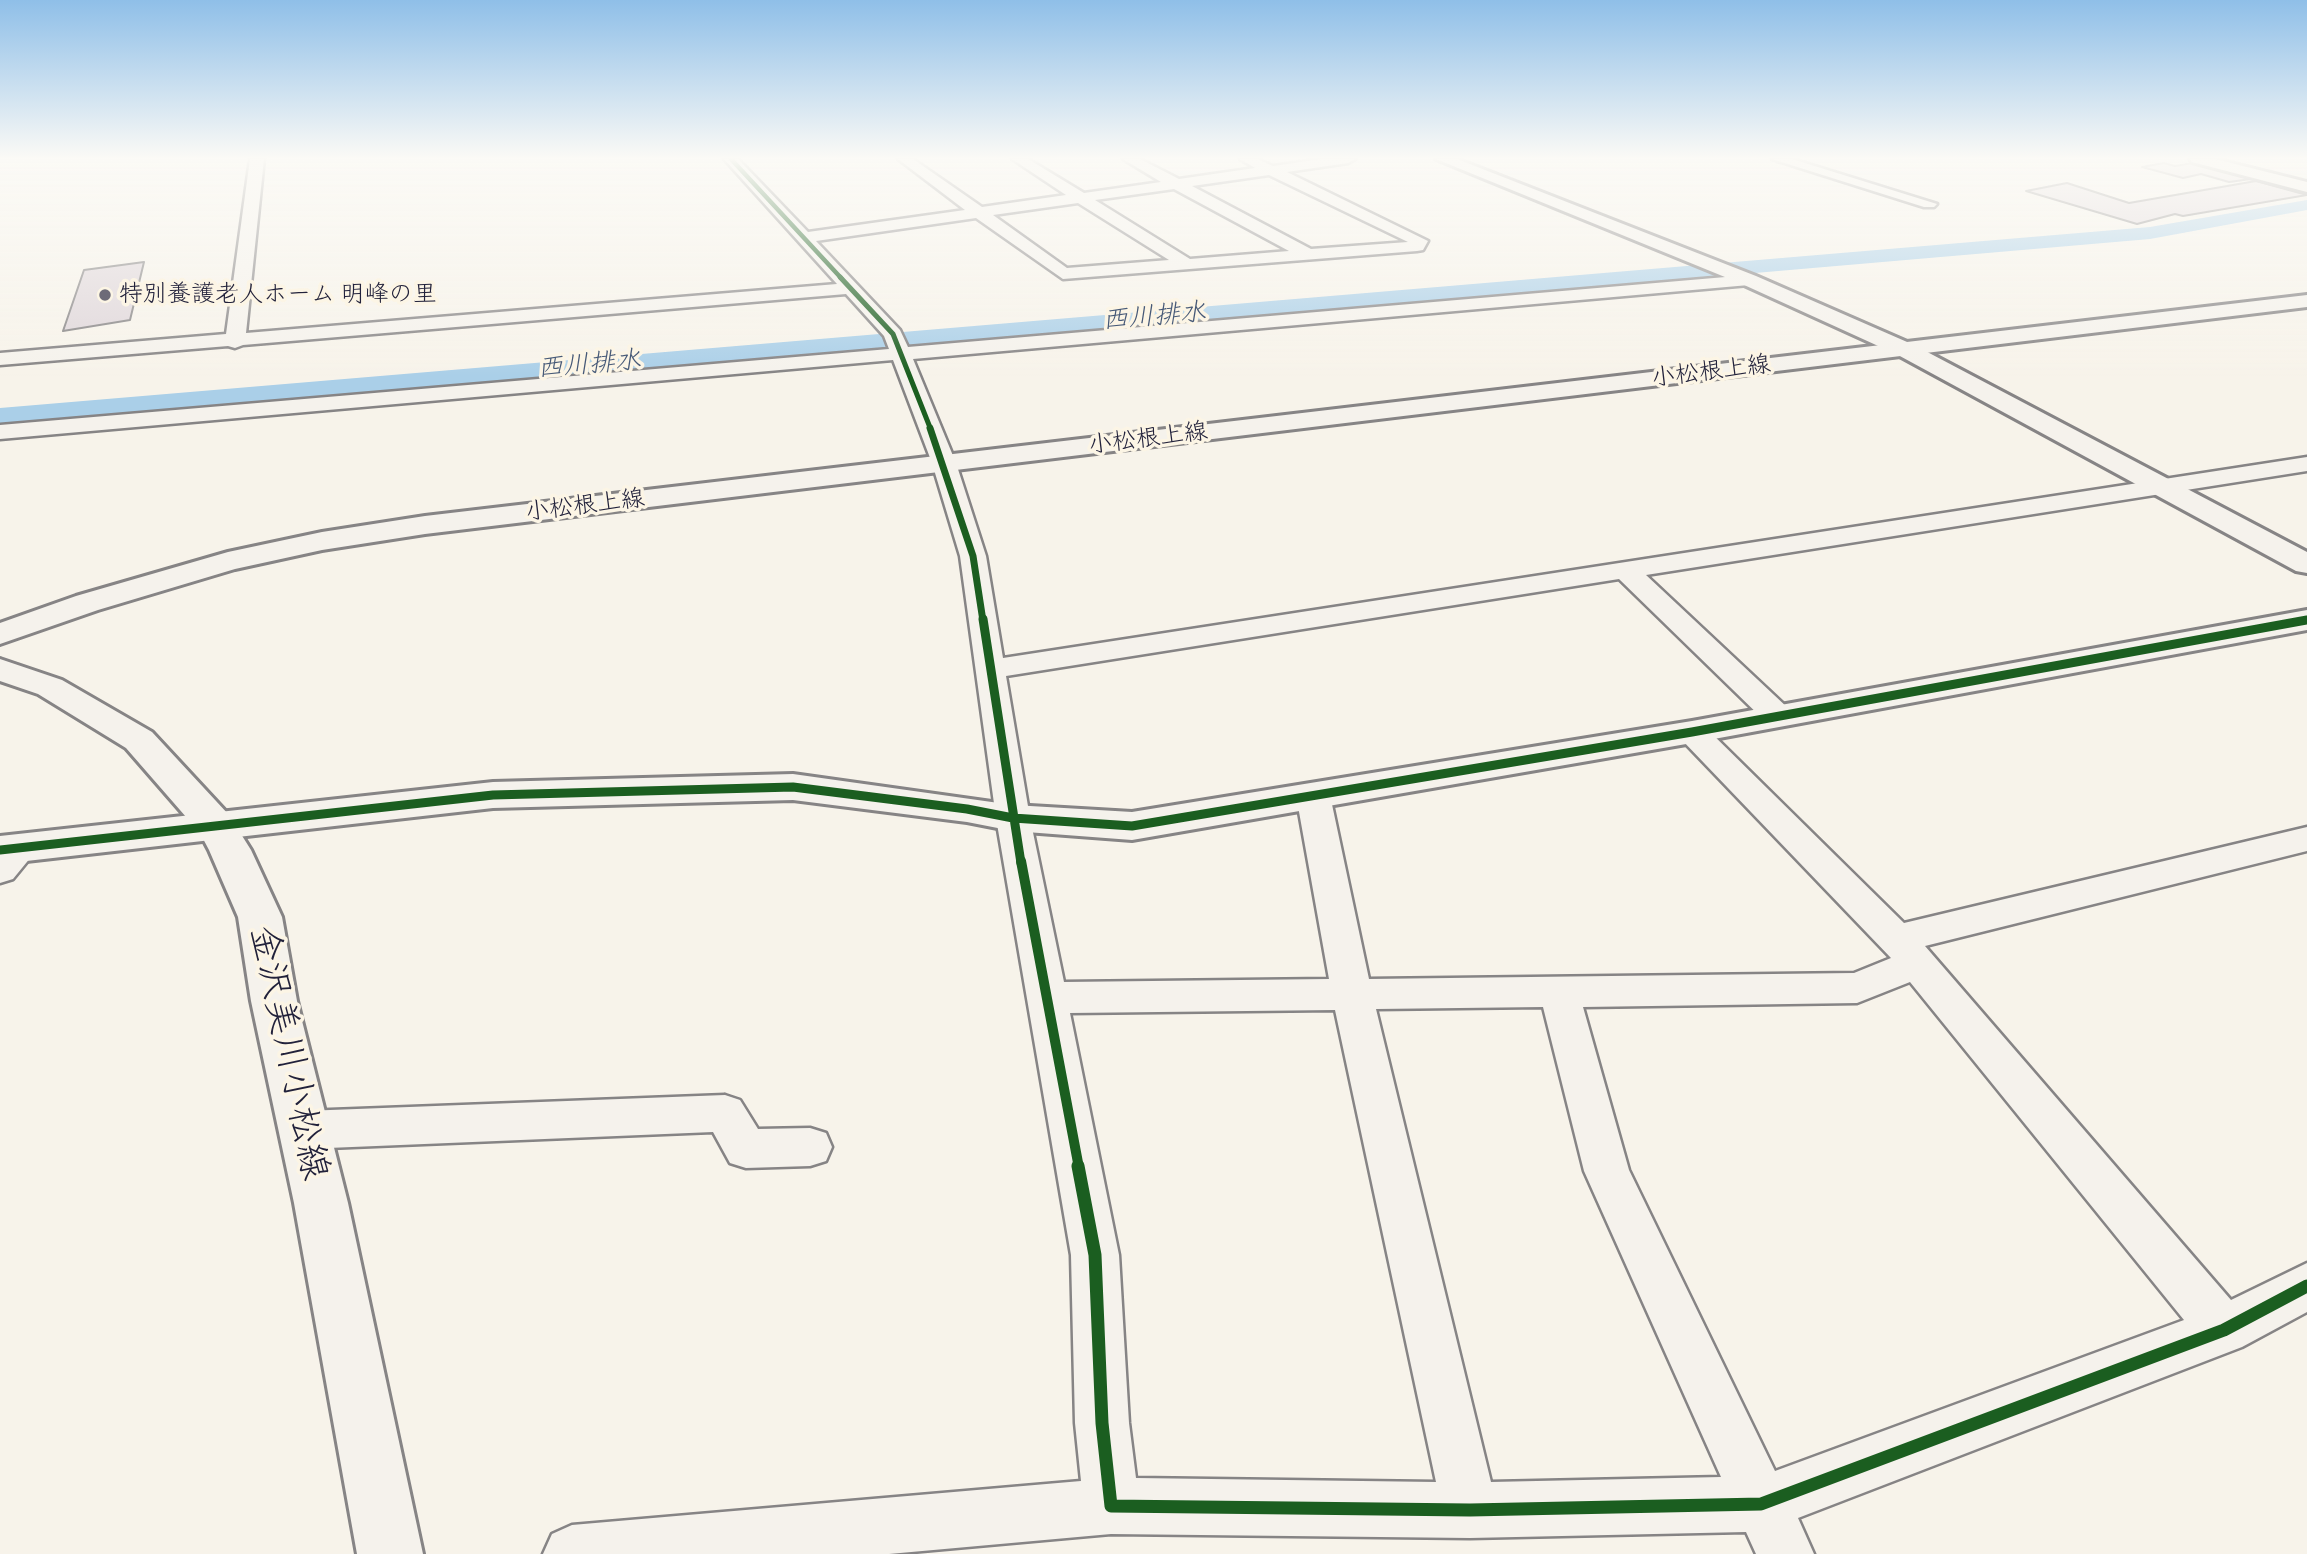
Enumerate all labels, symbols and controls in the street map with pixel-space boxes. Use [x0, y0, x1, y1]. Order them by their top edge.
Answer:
place label: 特別養護老人ホーム 明峰の里 [119, 281, 437, 309]
marker: 特別養護老人ホーム 明峰の里 [97, 287, 113, 303]
water label: 西川排水 [1101, 297, 1207, 337]
water label: 西川排水 [536, 345, 642, 385]
street label: 小松根上線 [1650, 350, 1772, 394]
street label: 小松根上線 [1087, 417, 1209, 461]
street label: 小松根上線 [524, 484, 646, 528]
street label: 金沢美川小松線 [239, 922, 337, 1184]

